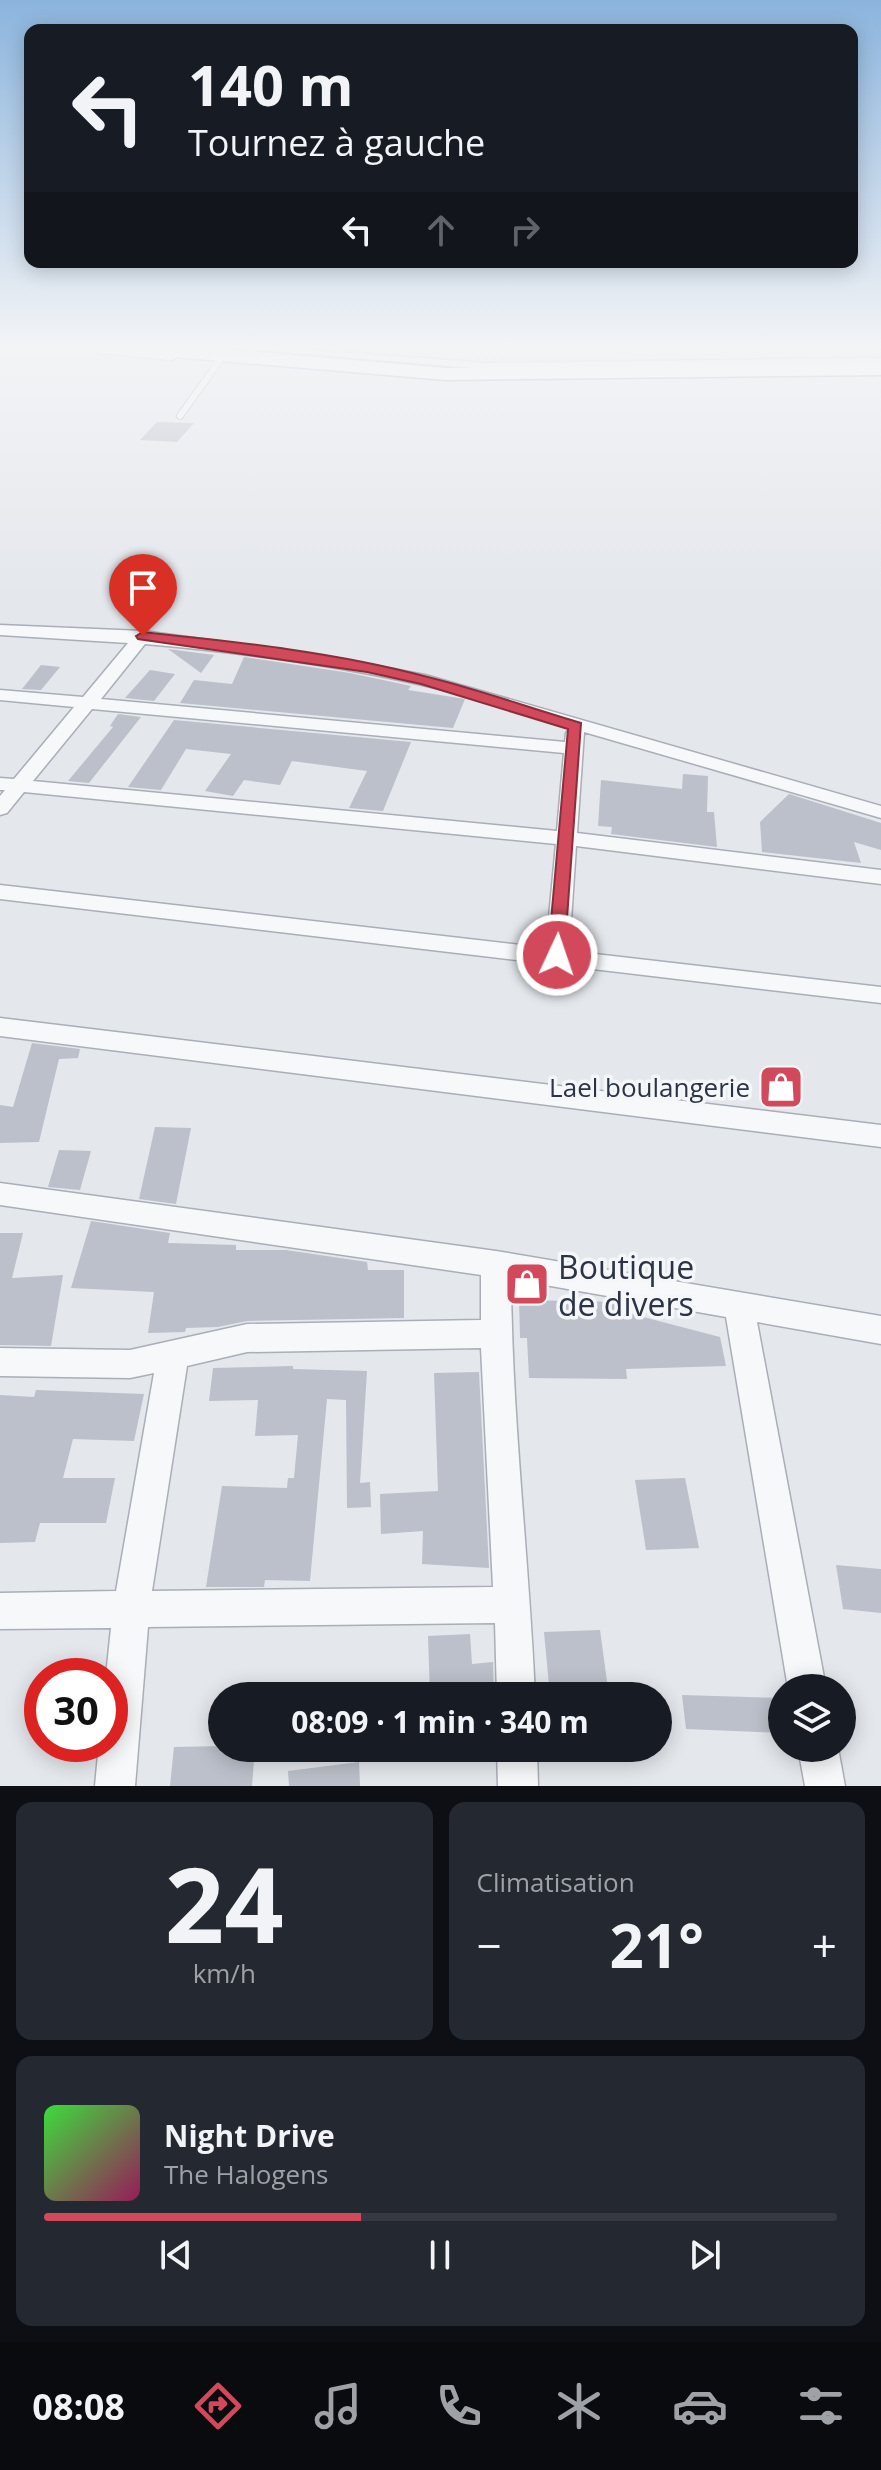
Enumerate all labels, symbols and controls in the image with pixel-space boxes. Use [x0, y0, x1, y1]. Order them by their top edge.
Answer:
text: 140 m [188, 46, 354, 122]
icon: left [56, 56, 160, 160]
text: Tournez à gauche [188, 118, 485, 167]
icon: left [335, 208, 379, 252]
icon: ahead [419, 208, 463, 252]
icon: right [503, 208, 547, 252]
pin [109, 554, 177, 636]
icon: arrive [121, 566, 165, 610]
position arrow [515, 913, 599, 997]
shop icon: Lael boulangerie [757, 1063, 805, 1111]
place label: Lael boulangerie [549, 1069, 750, 1105]
place label: Boutique de divers [558, 1245, 694, 1325]
shop icon: Boutique de divers [503, 1260, 551, 1308]
speed limit sign: 30 [24, 1658, 128, 1762]
map controls [768, 1674, 856, 1762]
button: layers [768, 1674, 856, 1762]
text: 08:09 · 1 min · 340 m [291, 1701, 589, 1742]
text: 24 [165, 1832, 284, 1973]
text: Climatisation [477, 1864, 635, 1900]
text: 21° [610, 1904, 704, 1986]
text: − [477, 1915, 502, 1975]
text: + [812, 1915, 837, 1975]
text: km/h [193, 1955, 256, 1991]
text: Night Drive [164, 2115, 335, 2156]
text: The Halogens [164, 2156, 329, 2192]
icon: previous [154, 2233, 198, 2277]
icon: pause [418, 2233, 462, 2277]
icon: next [683, 2233, 727, 2277]
icon: directions [190, 2378, 246, 2434]
icon: music [310, 2378, 366, 2434]
icon: phone [431, 2378, 487, 2434]
icon: climate [551, 2378, 607, 2434]
icon: car [672, 2378, 728, 2434]
icon: filters [793, 2378, 849, 2434]
text: 08:08 [32, 2382, 125, 2431]

